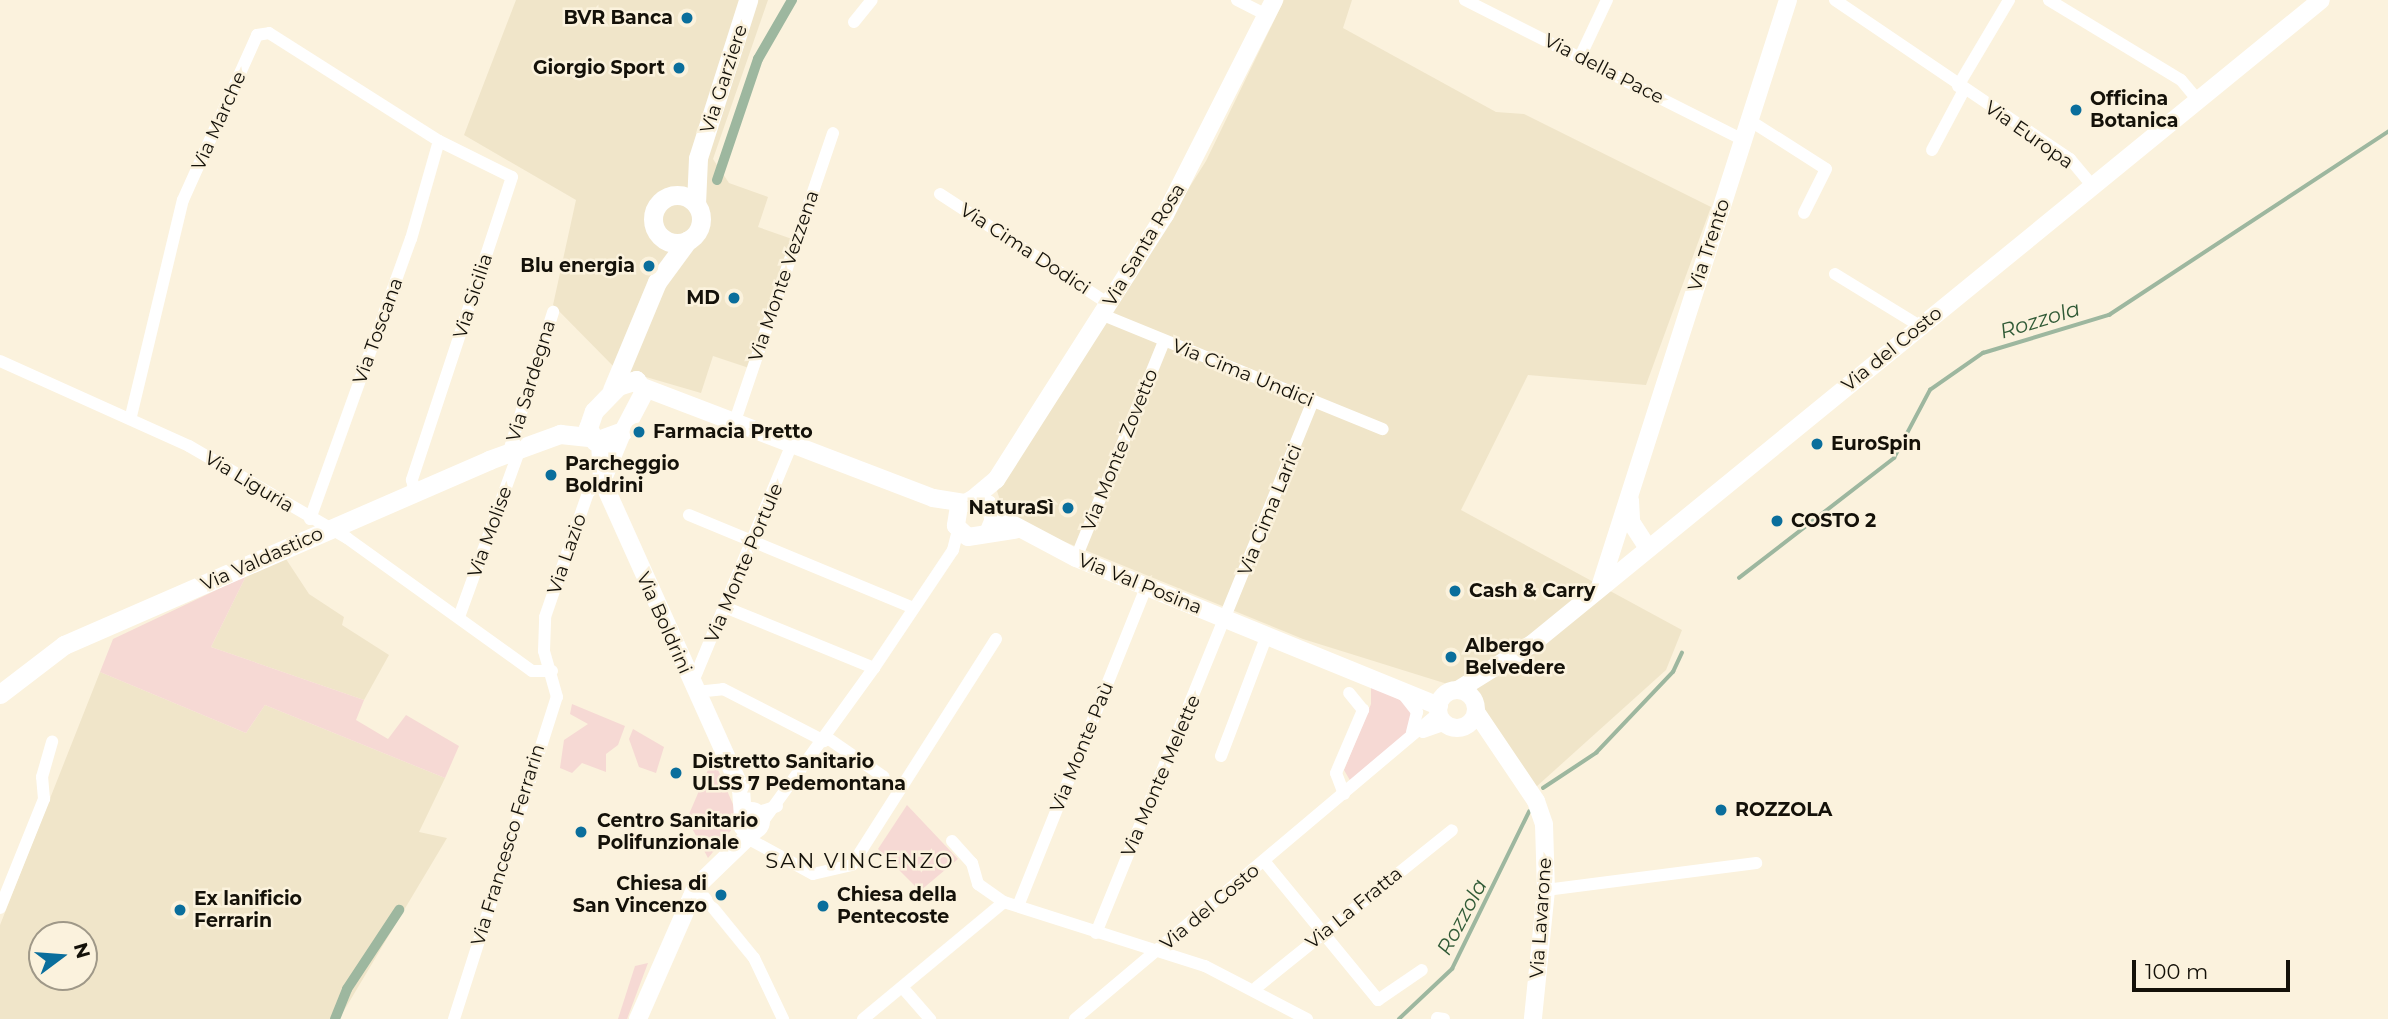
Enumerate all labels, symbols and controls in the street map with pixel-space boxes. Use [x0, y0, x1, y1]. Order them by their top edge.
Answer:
place label: BVR Banca [564, 7, 673, 29]
marker: BVR Banca [679, 10, 695, 26]
street label: Via Garziere [696, 22, 752, 136]
street label: Via della Pace [1540, 29, 1668, 109]
place label: Giorgio Sport [533, 57, 665, 79]
marker: Giorgio Sport [671, 60, 687, 76]
street label: Via Marche [187, 68, 251, 174]
place label: Officina Botanica [2090, 88, 2178, 132]
street label: Via Europa [1980, 96, 2078, 174]
marker: Officina Botanica [2068, 102, 2084, 118]
street label: Via Santa Rosa [1098, 179, 1190, 311]
street label: Via Monte Vezzena [744, 188, 824, 364]
street label: Via Trento [1683, 196, 1735, 294]
street label: Via Cima Dodici [956, 198, 1094, 300]
street label: Via Sicilia [449, 251, 497, 341]
place label: Blu energia [520, 255, 635, 277]
marker: Blu energia [641, 258, 657, 274]
street label: Via Toscana [348, 275, 408, 387]
place label: MD [686, 287, 720, 309]
marker: MD [726, 290, 742, 306]
water label: Rozzola [1997, 296, 2083, 344]
street label: Via del Costo [1837, 302, 1947, 396]
street label: Via Sardegna [502, 317, 560, 445]
street label: Via Cima Undici [1169, 334, 1317, 412]
street label: Via Monte Zovetto [1077, 366, 1163, 534]
place label: Farmacia Pretto [653, 421, 813, 443]
marker: Farmacia Pretto [631, 424, 647, 440]
place label: EuroSpin [1831, 433, 1921, 455]
marker: EuroSpin [1809, 436, 1825, 452]
street label: Via Cima Larici [1233, 441, 1307, 579]
street label: Via Liguria [200, 446, 298, 518]
place label: Parcheggio Boldrini [565, 453, 679, 497]
marker: Parcheggio Boldrini [543, 467, 559, 483]
street label: Via Monte Portule [700, 480, 788, 646]
street label: Via Molise [463, 483, 517, 581]
place label: NaturaSì [969, 497, 1054, 519]
marker: NaturaSì [1060, 500, 1076, 516]
place label: COSTO 2 [1791, 510, 1876, 532]
street label: Via Lazio [543, 511, 591, 597]
marker: COSTO 2 [1769, 513, 1785, 529]
street label: Via Valdastico [197, 522, 327, 596]
street label: Via Val Posina [1075, 549, 1205, 619]
street label: Via Boldrini [631, 569, 697, 677]
place label: Cash & Carry [1469, 580, 1595, 602]
marker: Cash & Carry [1447, 583, 1463, 599]
place label: Albergo Belvedere [1465, 635, 1565, 679]
marker: Albergo Belvedere [1443, 649, 1459, 665]
street label: Via Monte Paù [1046, 679, 1118, 815]
street label: Via Monte Melette [1117, 692, 1205, 860]
street label: Via Francesco Ferrarin [466, 741, 550, 949]
place label: Distretto Sanitario ULSS 7 Pedemontana [692, 751, 906, 795]
marker: Distretto Sanitario ULSS 7 Pedemontana [666, 763, 686, 783]
place label: ROZZOLA [1735, 799, 1832, 821]
marker: ROZZOLA [1713, 802, 1729, 818]
place label: Centro Sanitario Polifunzionale [597, 810, 758, 854]
marker: Centro Sanitario Polifunzionale [571, 822, 591, 842]
district label: SAN VINCENZO [767, 848, 953, 874]
street label: Via Lavarone [1525, 857, 1557, 979]
street label: Via del Costo [1156, 859, 1264, 955]
street label: Via La Fratta [1301, 862, 1407, 954]
place label: Chiesa di San Vincenzo [573, 873, 707, 917]
water label: Rozzola [1432, 875, 1492, 959]
place label: Chiesa della Pentecoste [837, 884, 957, 928]
marker: Chiesa di San Vincenzo [713, 887, 729, 903]
place label: Ex lanificio Ferrarin [194, 888, 302, 932]
marker: Chiesa della Pentecoste [815, 898, 831, 914]
marker: Ex lanificio Ferrarin [172, 902, 188, 918]
north arrow [28, 921, 98, 991]
text: N [69, 940, 95, 961]
scale bar [2136, 946, 2294, 990]
text: 100 m [2145, 959, 2208, 984]

